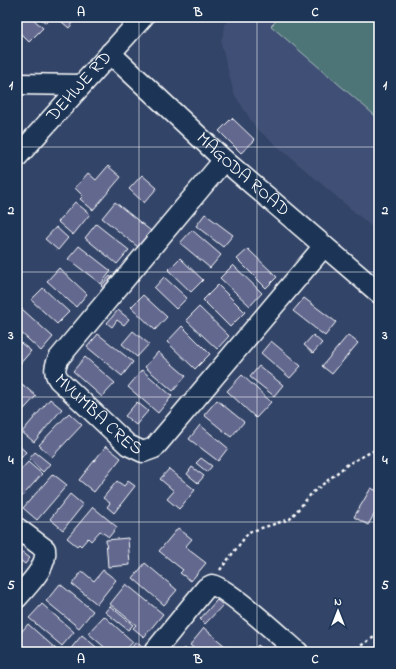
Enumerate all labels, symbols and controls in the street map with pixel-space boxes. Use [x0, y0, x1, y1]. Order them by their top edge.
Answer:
text: A [77, 3, 85, 22]
text: B [193, 3, 203, 22]
text: C [311, 3, 319, 22]
street label: DEHWE RD [40, 46, 119, 129]
text: 1 [9, 76, 14, 95]
text: 1 [383, 76, 388, 95]
street label: MAGODA ROAD [190, 127, 295, 223]
text: 2 [7, 201, 15, 220]
text: 2 [381, 201, 389, 220]
text: 3 [7, 326, 14, 345]
text: 3 [381, 326, 388, 345]
street label: MVUMBA CRES [48, 368, 146, 463]
text: 4 [7, 451, 14, 470]
text: 4 [381, 451, 388, 470]
text: 5 [7, 576, 15, 595]
text: 5 [381, 576, 389, 595]
north arrow [318, 591, 358, 631]
text: N [334, 594, 342, 610]
text: A [77, 650, 85, 669]
text: B [193, 650, 203, 669]
text: C [311, 650, 319, 669]

